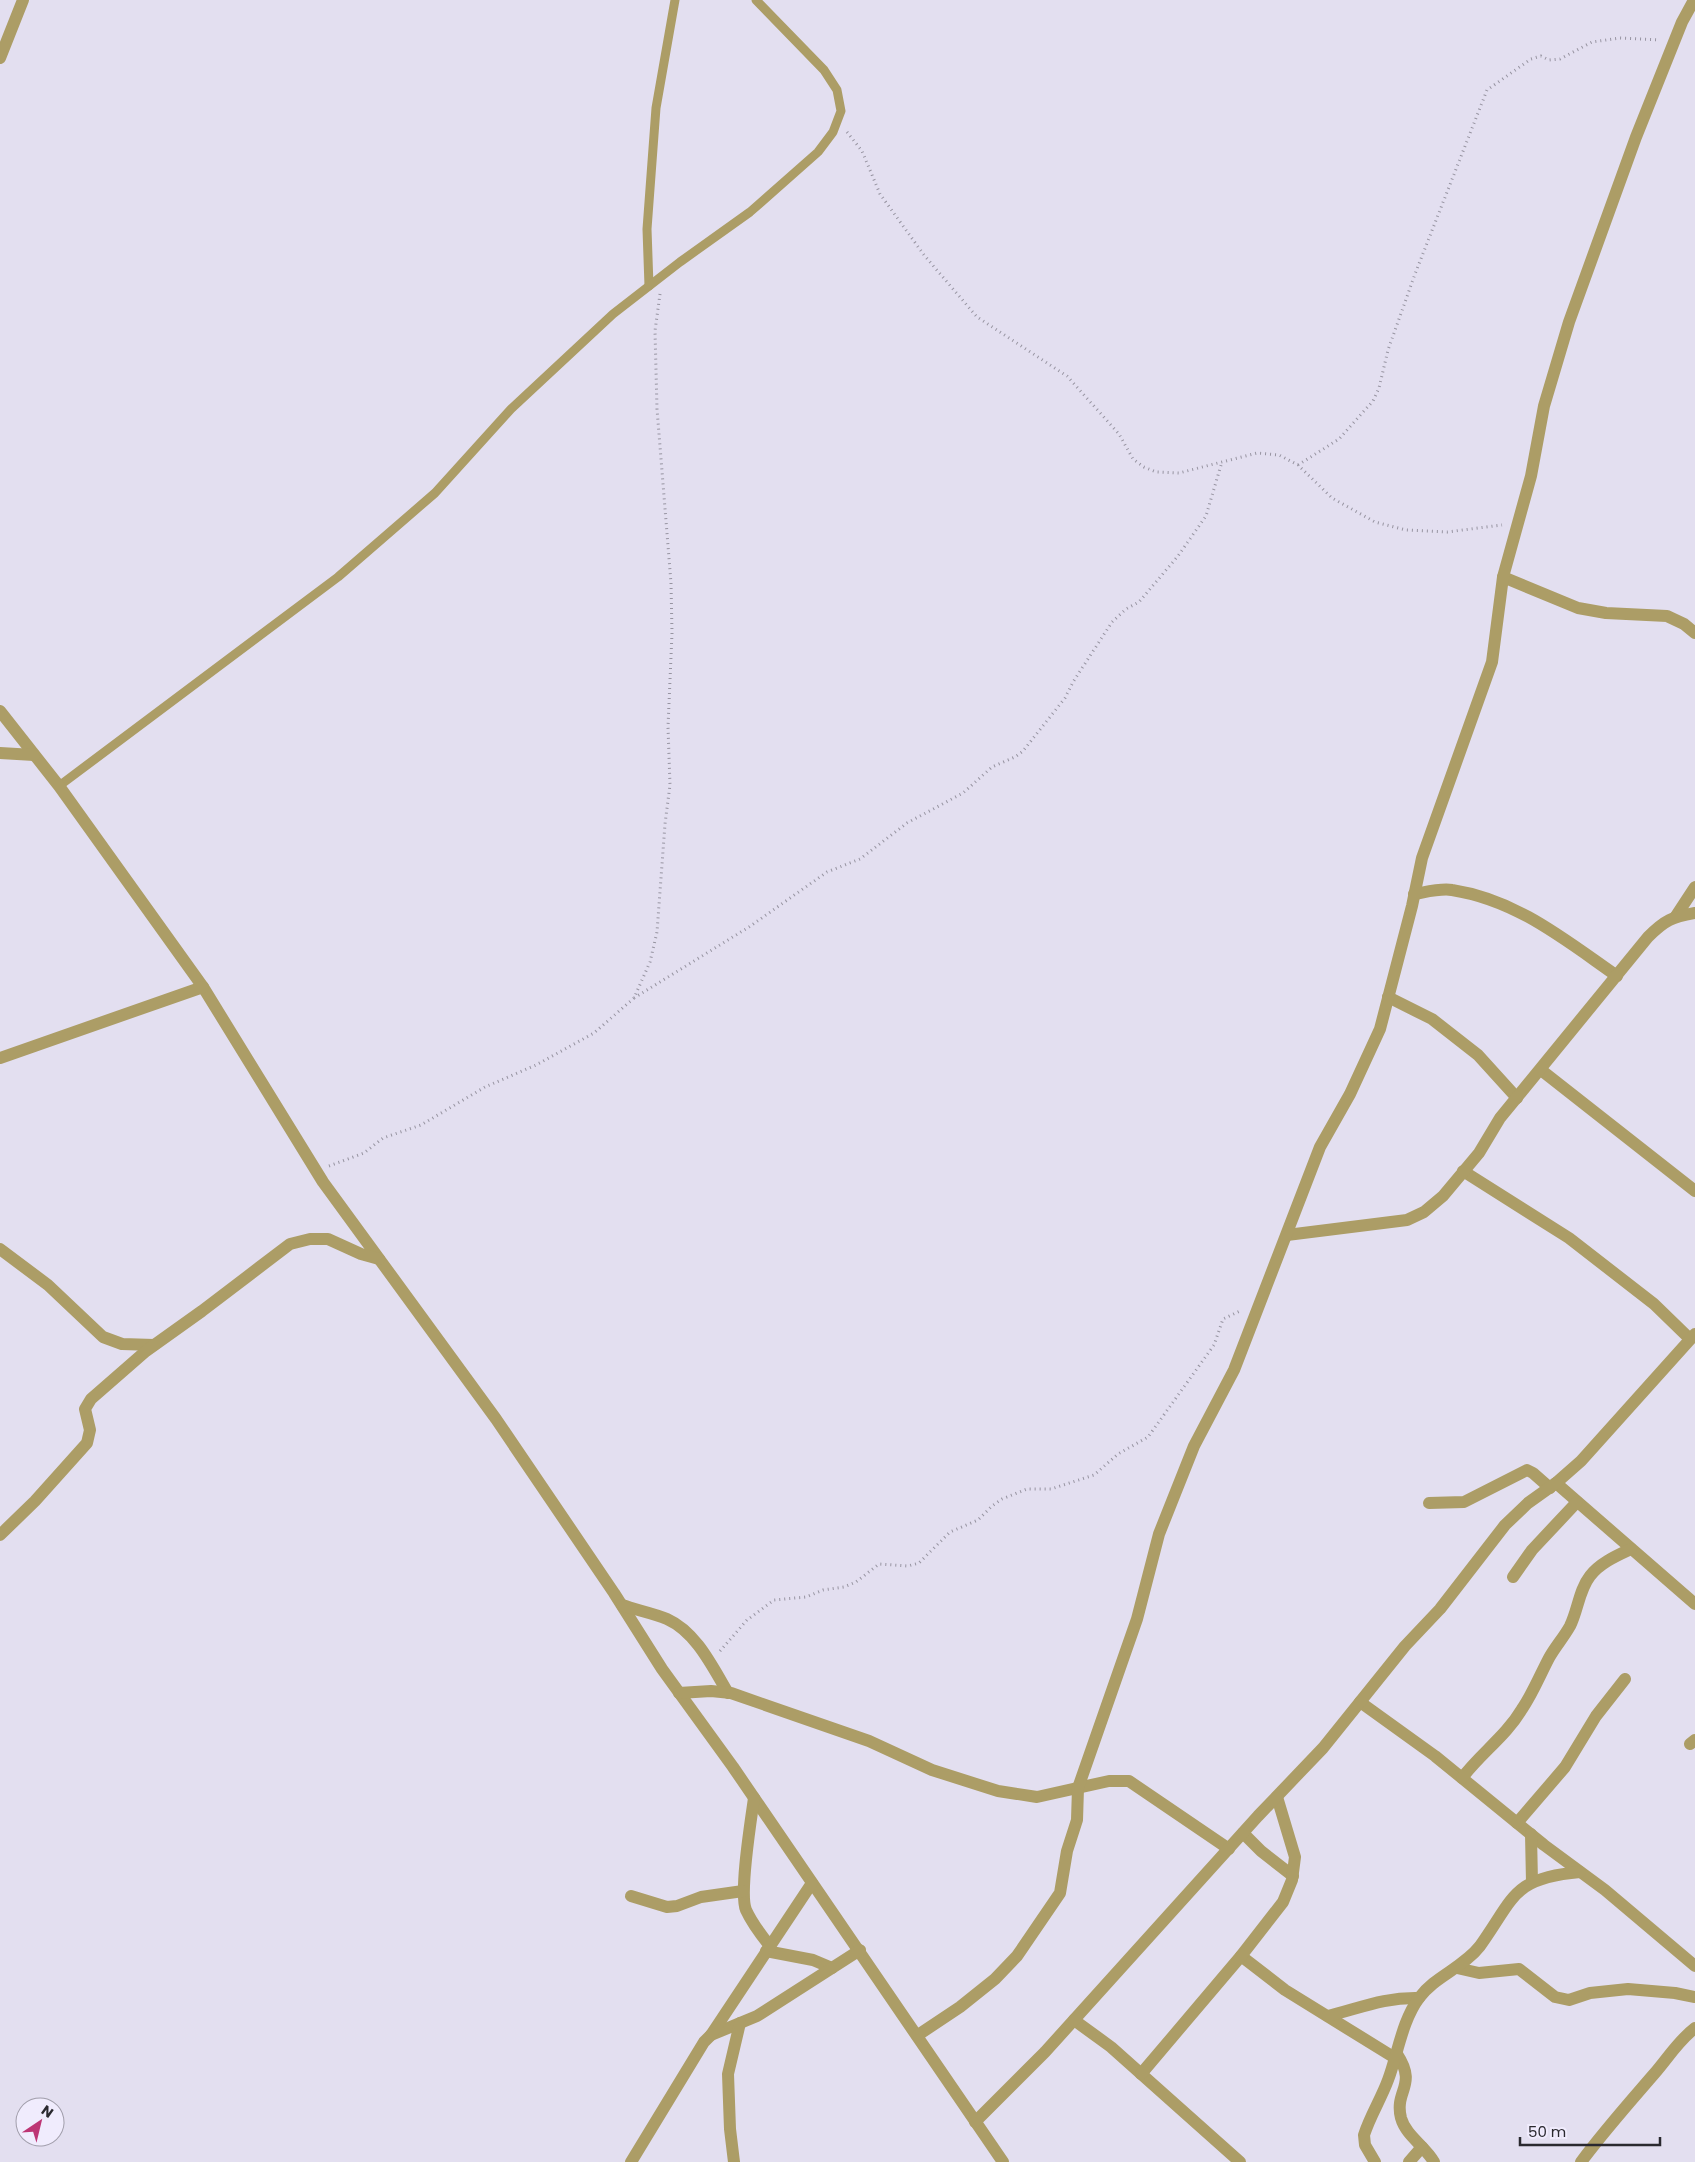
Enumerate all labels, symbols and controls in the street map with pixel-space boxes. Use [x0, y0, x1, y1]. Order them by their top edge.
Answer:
north arrow [15, 2097, 65, 2147]
text: N [37, 2100, 58, 2123]
scale bar [1520, 2114, 1660, 2146]
text: 50 m [1528, 2121, 1566, 2142]

